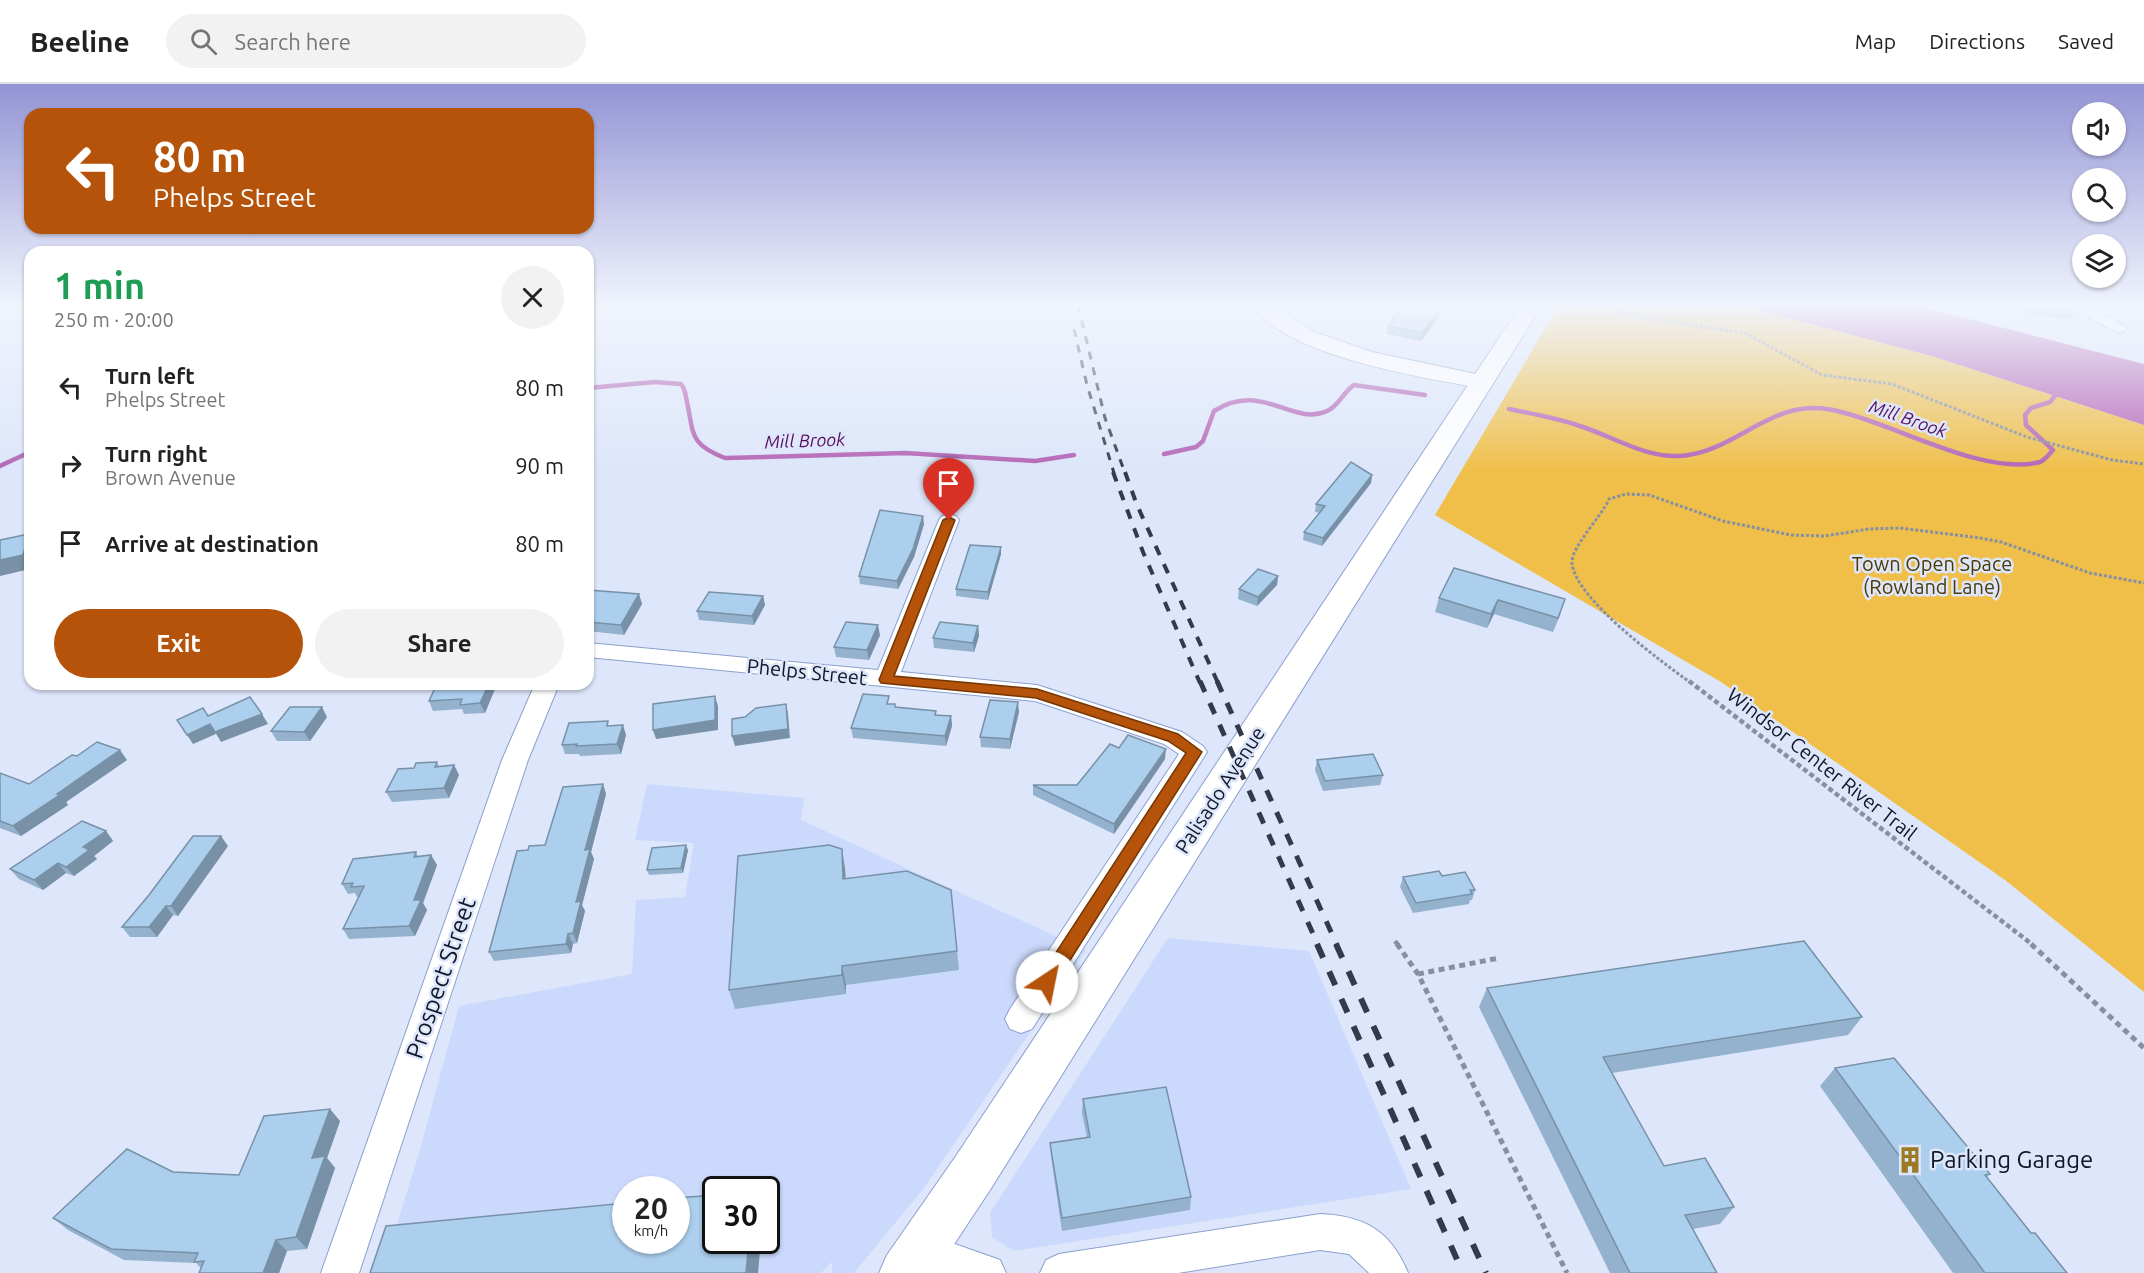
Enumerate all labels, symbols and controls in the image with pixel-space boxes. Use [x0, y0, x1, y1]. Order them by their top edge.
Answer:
search box [166, 14, 586, 68]
icon: search [187, 25, 220, 58]
text: Beeline [30, 26, 130, 57]
text: Search here [235, 29, 351, 54]
text: Map [1855, 29, 1896, 53]
text: Directions [1929, 29, 2025, 53]
text: Saved [2058, 29, 2114, 53]
map controls [2072, 102, 2126, 288]
button: sound [2072, 102, 2126, 156]
icon: left [54, 132, 132, 210]
text: 80 m [153, 133, 247, 180]
button: search [2072, 168, 2126, 222]
text: Phelps Street [153, 182, 316, 212]
button: layers [2072, 234, 2126, 288]
text: 1 min [54, 265, 145, 306]
button: close [501, 266, 564, 329]
text: 250 m · 20:00 [54, 308, 174, 331]
text: Turn left [105, 363, 195, 388]
icon: left [54, 371, 87, 404]
text: 80 m [515, 375, 564, 400]
text: Phelps Street [105, 388, 225, 411]
water label: Mill Brook [1867, 395, 1950, 441]
water label: Mill Brook [764, 429, 846, 451]
text: Turn right [105, 441, 207, 466]
icon: right [54, 449, 87, 482]
text: 90 m [515, 453, 564, 478]
pin [923, 458, 974, 520]
text: Brown Avenue [105, 466, 236, 489]
icon: arrive [932, 467, 965, 500]
icon: arrive [54, 527, 87, 560]
text: Arrive at destination [105, 531, 319, 556]
text: 80 m [515, 531, 564, 556]
park label: Town Open Space (Rowland Lane) [1852, 552, 2012, 598]
button: Exit [54, 609, 303, 678]
button: Share [315, 609, 564, 678]
street label: Phelps Street [746, 654, 868, 689]
street label: Windsor Center River Trail [1723, 683, 1921, 845]
street label: Palisado Avenue [1170, 722, 1269, 857]
street label: Prospect Street [400, 893, 481, 1062]
position arrow [1015, 950, 1079, 1014]
building icon: Parking Garage [1895, 1145, 1925, 1175]
place label: Parking Garage [1930, 1146, 2093, 1173]
speed limit sign: 30 [702, 1176, 780, 1254]
text: 20 [634, 1191, 668, 1225]
text: km/h [634, 1222, 668, 1239]

